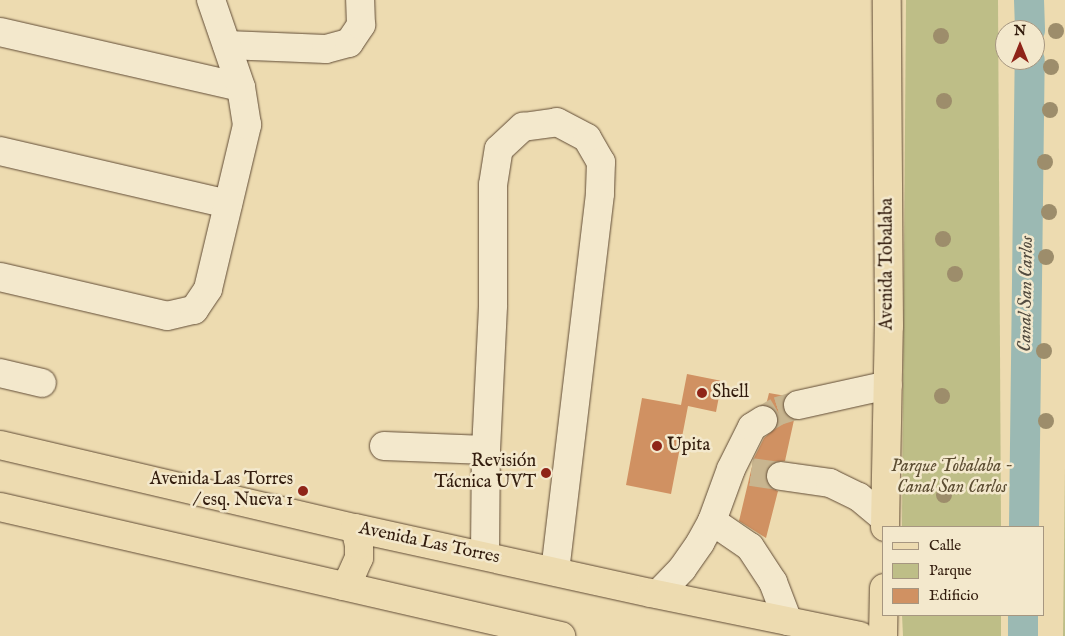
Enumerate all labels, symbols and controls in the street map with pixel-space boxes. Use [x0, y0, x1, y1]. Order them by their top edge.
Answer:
north arrow [995, 20, 1045, 70]
text: N [1014, 22, 1026, 40]
street label: Avenida Tobalaba [877, 198, 899, 330]
water label: Canal San Carlos [1015, 236, 1039, 352]
place label: Shell [712, 382, 749, 404]
marker: Shell [696, 387, 708, 399]
place label: Upita [667, 435, 710, 457]
marker: Upita [651, 440, 663, 452]
place label: Revisión Tácnica UVT [434, 452, 536, 494]
park label: Parque Tobalaba - Canal San Carlos [891, 457, 1013, 499]
marker: Revisión Tácnica UVT [540, 467, 552, 479]
place label: Avenida Las Torres / esq. Nueva 1 [150, 470, 293, 512]
marker: Avenida Las Torres / esq. Nueva 1 [297, 485, 309, 497]
street label: Avenida Las Torres [357, 519, 501, 569]
legend [882, 526, 1045, 616]
text: Calle [929, 536, 961, 555]
text: Parque [929, 561, 972, 580]
text: Edificio [929, 586, 979, 605]

